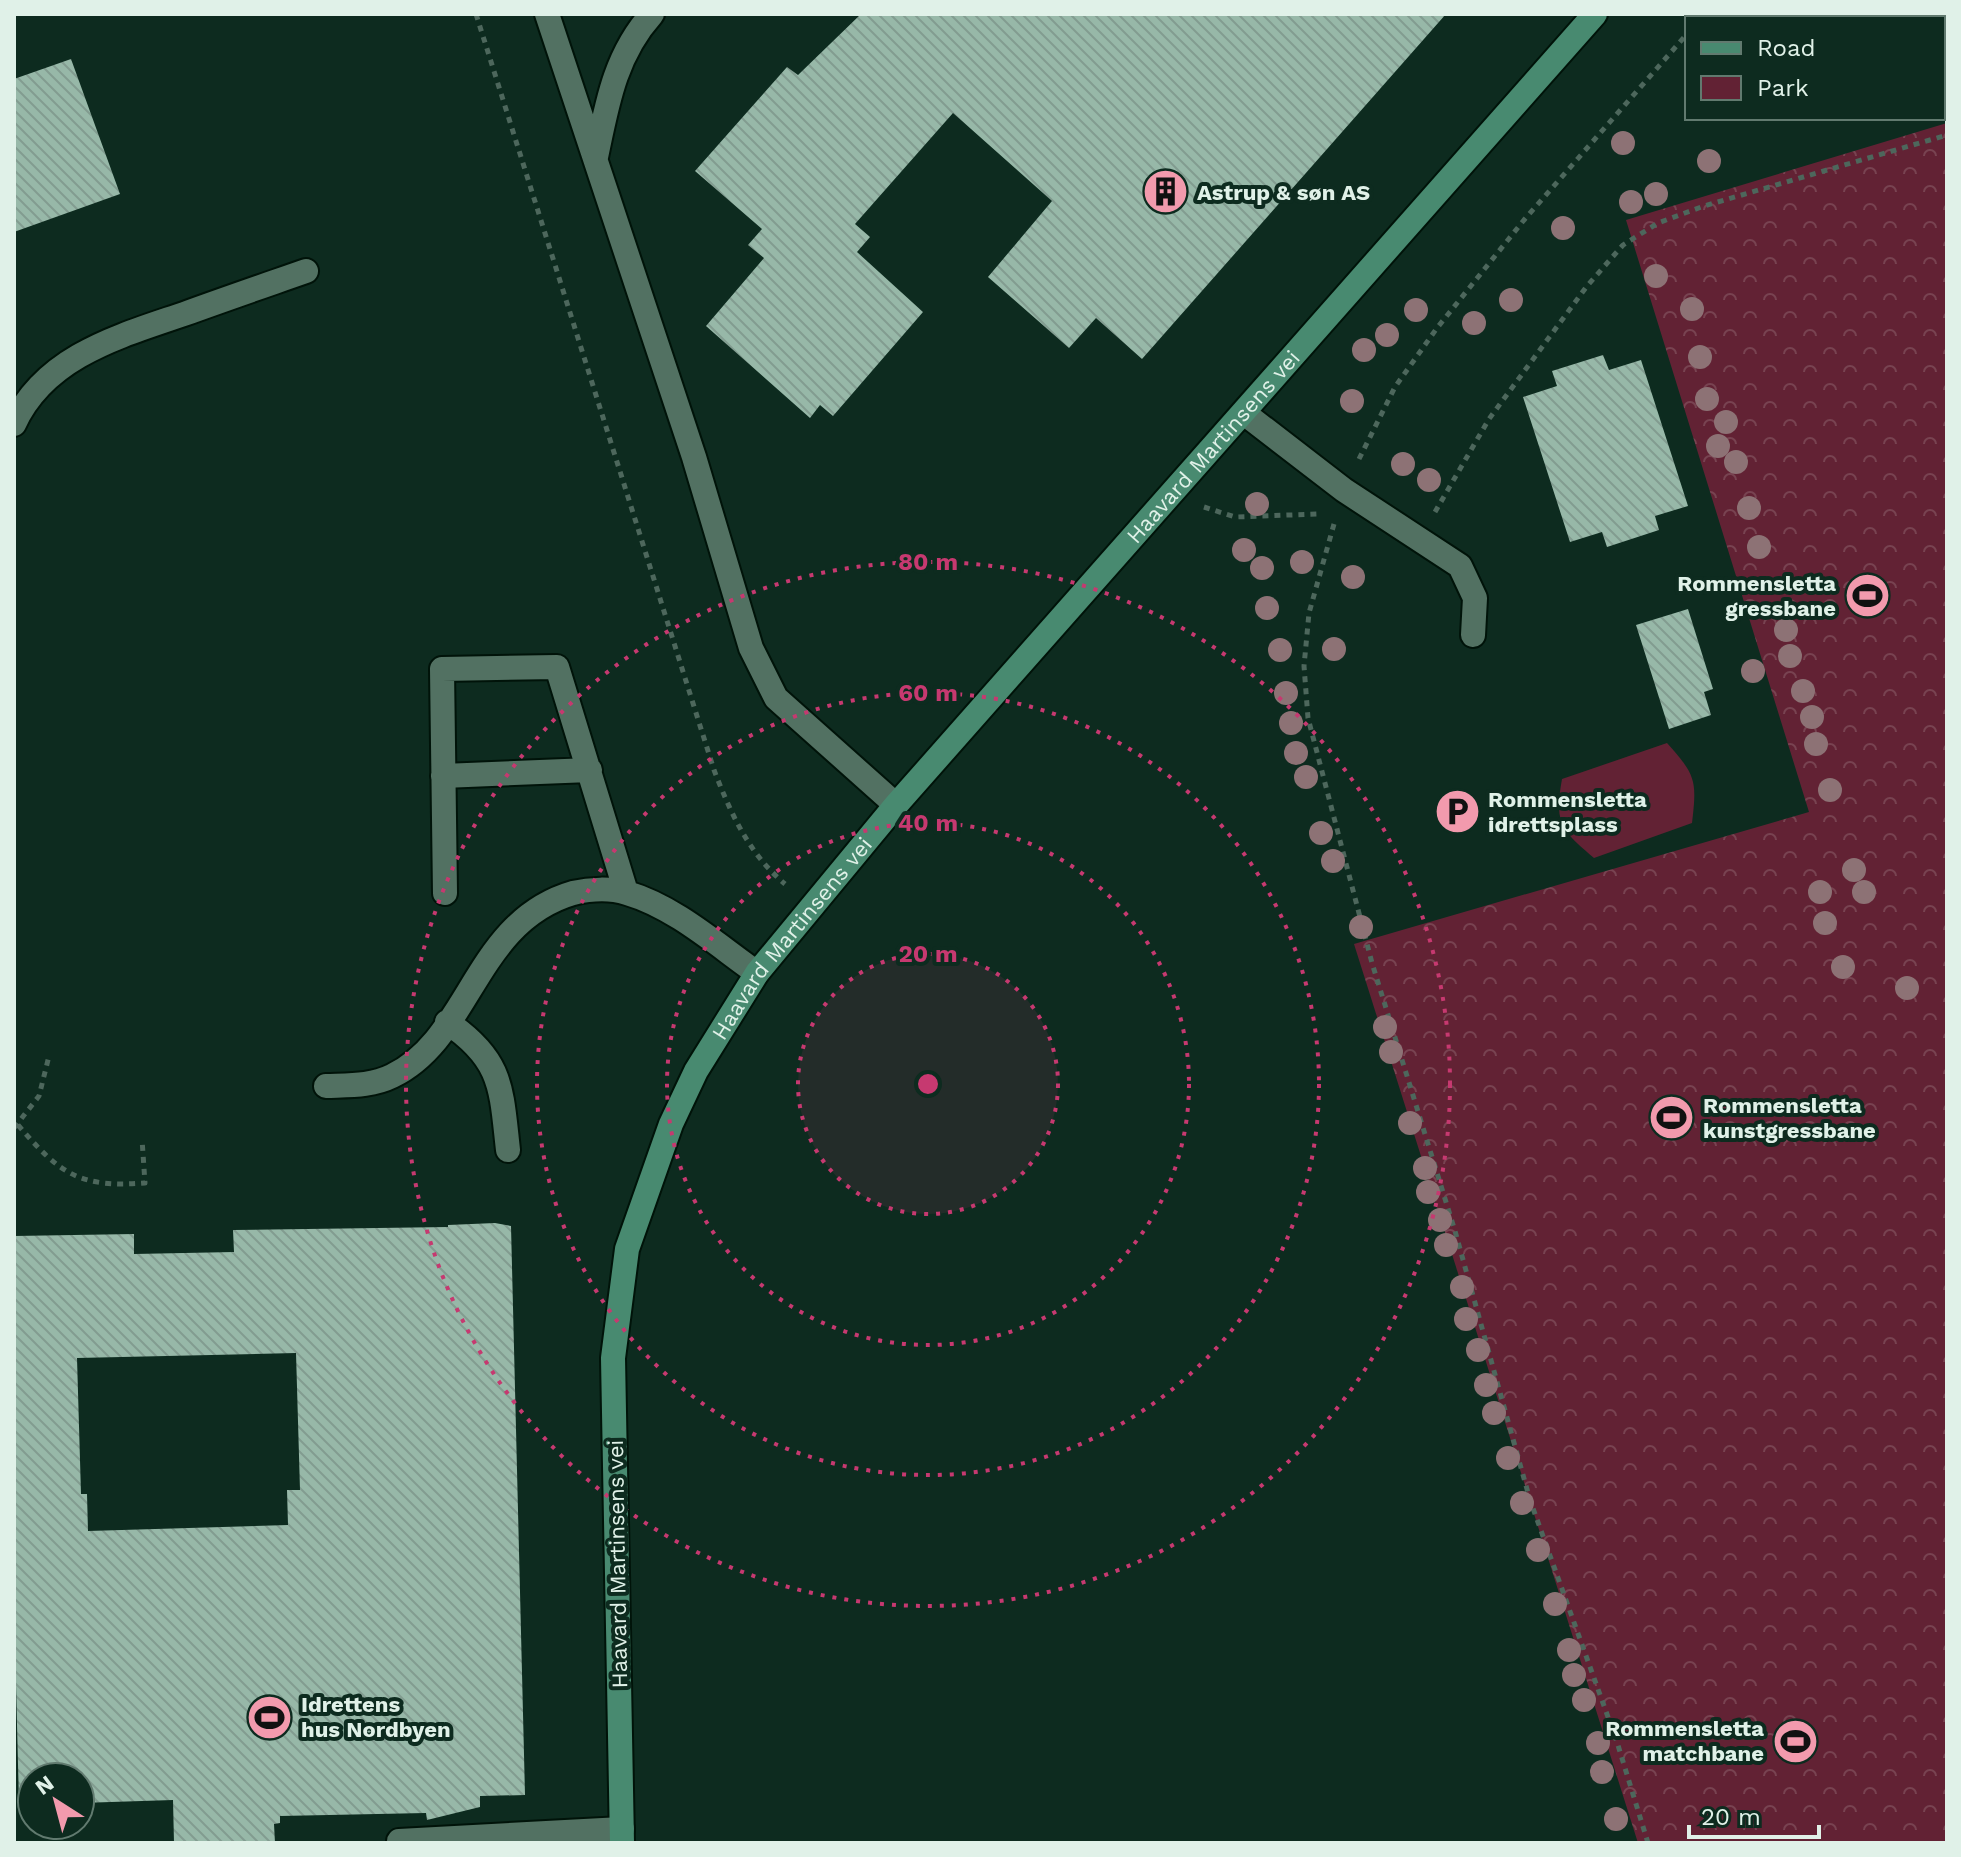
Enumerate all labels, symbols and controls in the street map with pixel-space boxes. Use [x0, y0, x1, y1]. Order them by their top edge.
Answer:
legend [1685, 16, 1945, 120]
text: Road [1757, 34, 1816, 62]
text: Park [1757, 74, 1809, 102]
building icon: Astrup & søn AS [1142, 168, 1190, 216]
place label: Astrup & søn AS [1197, 180, 1370, 205]
street label: Haavard Martinsens vei [1121, 345, 1305, 548]
text: 80 m [898, 548, 958, 576]
place label: Rommensletta gressbane [1677, 571, 1836, 621]
sports icon: Rommensletta gressbane [1843, 572, 1891, 620]
text: 60 m [898, 679, 958, 707]
place label: Rommensletta idrettsplass [1488, 787, 1647, 837]
parking icon: Rommensletta idrettsplass [1433, 788, 1481, 836]
text: 40 m [898, 809, 958, 837]
street label: Haavard Martinsens vei [707, 832, 877, 1044]
text: 20 m [898, 940, 958, 968]
centre of rings [914, 1070, 942, 1098]
place label: Rommensletta kunstgressbane [1703, 1093, 1876, 1143]
sports icon: Rommensletta kunstgressbane [1648, 1094, 1696, 1142]
street label: Haavard Martinsens vei [603, 1439, 632, 1689]
place label: Idrettens hus Nordbyen [301, 1692, 451, 1742]
sports icon: Idrettens hus Nordbyen [246, 1693, 294, 1741]
place label: Rommensletta matchbane [1605, 1716, 1764, 1766]
sports icon: Rommensletta matchbane [1771, 1717, 1819, 1765]
north arrow [16, 1761, 96, 1841]
text: N [31, 1770, 58, 1800]
scale bar [1689, 1789, 1819, 1839]
text: 20 m [1701, 1803, 1761, 1831]

